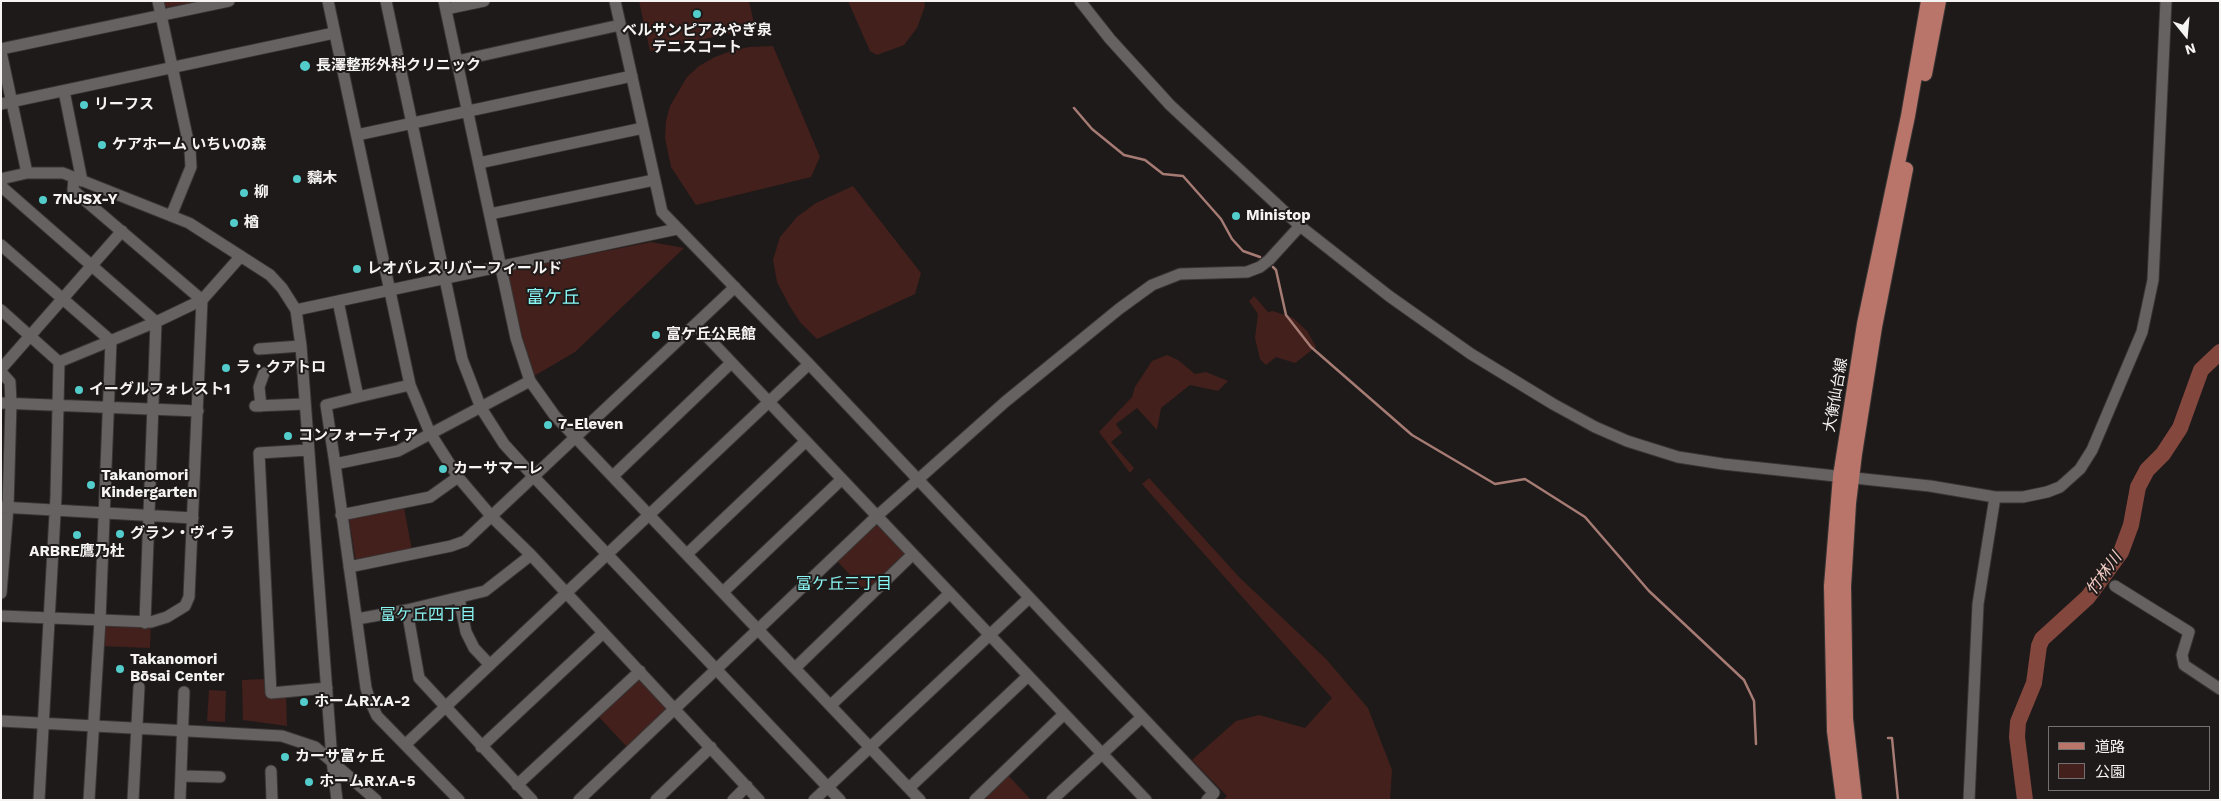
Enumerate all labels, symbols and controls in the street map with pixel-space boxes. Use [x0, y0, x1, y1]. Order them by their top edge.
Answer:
marker: ベルサンピアみやぎ泉 テニスコート [691, 8, 703, 20]
north arrow [2161, 10, 2211, 60]
place label: ベルサンピアみやぎ泉 テニスコート [622, 22, 772, 57]
text: N [2183, 40, 2198, 59]
place label: 長澤整形外科クリニック [316, 57, 481, 75]
marker: 長澤整形外科クリニック [298, 59, 312, 73]
place label: リーフス [94, 96, 154, 114]
marker: リーフス [78, 99, 90, 111]
place label: ケアホーム いちいの森 [112, 136, 266, 154]
marker: ケアホーム いちいの森 [96, 139, 108, 151]
place label: 黐木 [307, 170, 337, 188]
marker: 黐木 [291, 173, 303, 185]
place label: 柳 [254, 184, 269, 202]
marker: 柳 [238, 187, 250, 199]
place label: 7NJSX-Y [53, 191, 117, 209]
marker: 7NJSX-Y [37, 194, 49, 206]
place label: Ministop [1246, 207, 1311, 225]
marker: Ministop [1230, 210, 1242, 222]
place label: 楢 [244, 214, 259, 232]
marker: 楢 [228, 217, 240, 229]
place label: レオパレスリバーフィールド [367, 260, 562, 278]
marker: レオパレスリバーフィールド [351, 263, 363, 275]
district label: 富ケ丘 [526, 287, 580, 309]
place label: 富ケ丘公民館 [666, 326, 756, 344]
marker: 富ケ丘公民館 [650, 329, 662, 341]
street label: 大衡仙台線 [1821, 357, 1851, 433]
place label: ラ・クアトロ [236, 359, 326, 377]
marker: ラ・クアトロ [220, 362, 232, 374]
place label: イーグルフォレスト1 [89, 381, 230, 399]
marker: イーグルフォレスト1 [73, 384, 85, 396]
place label: 7-Eleven [558, 416, 623, 434]
marker: 7-Eleven [542, 419, 554, 431]
place label: コンフォーティア [298, 427, 418, 445]
marker: コンフォーティア [282, 430, 294, 442]
place label: カーサマーレ [453, 460, 543, 478]
marker: カーサマーレ [437, 463, 449, 475]
place label: Takanomori Kindergarten [101, 467, 197, 502]
marker: Takanomori Kindergarten [85, 479, 97, 491]
place label: グラン・ヴィラ [130, 525, 235, 543]
marker: グラン・ヴィラ [114, 528, 126, 540]
marker: ARBRE鷹乃杜 [71, 529, 83, 541]
place label: ARBRE鷹乃杜 [29, 543, 125, 561]
water label: 竹林川 [2082, 549, 2126, 599]
district label: 富ケ丘三丁目 [796, 574, 892, 594]
district label: 富ケ丘四丁目 [380, 605, 476, 625]
place label: Takanomori Bōsai Center [130, 651, 224, 686]
marker: Takanomori Bōsai Center [114, 663, 126, 675]
place label: ホームR.Y.A-2 [314, 693, 410, 711]
marker: ホームR.Y.A-2 [298, 696, 310, 708]
legend [2048, 726, 2211, 791]
text: 道路 [2095, 738, 2125, 756]
place label: カーサ富ヶ丘 [295, 748, 385, 766]
marker: カーサ富ヶ丘 [279, 751, 291, 763]
text: 公園 [2095, 763, 2125, 781]
place label: ホームR.Y.A-5 [319, 773, 415, 791]
marker: ホームR.Y.A-5 [303, 776, 315, 788]

